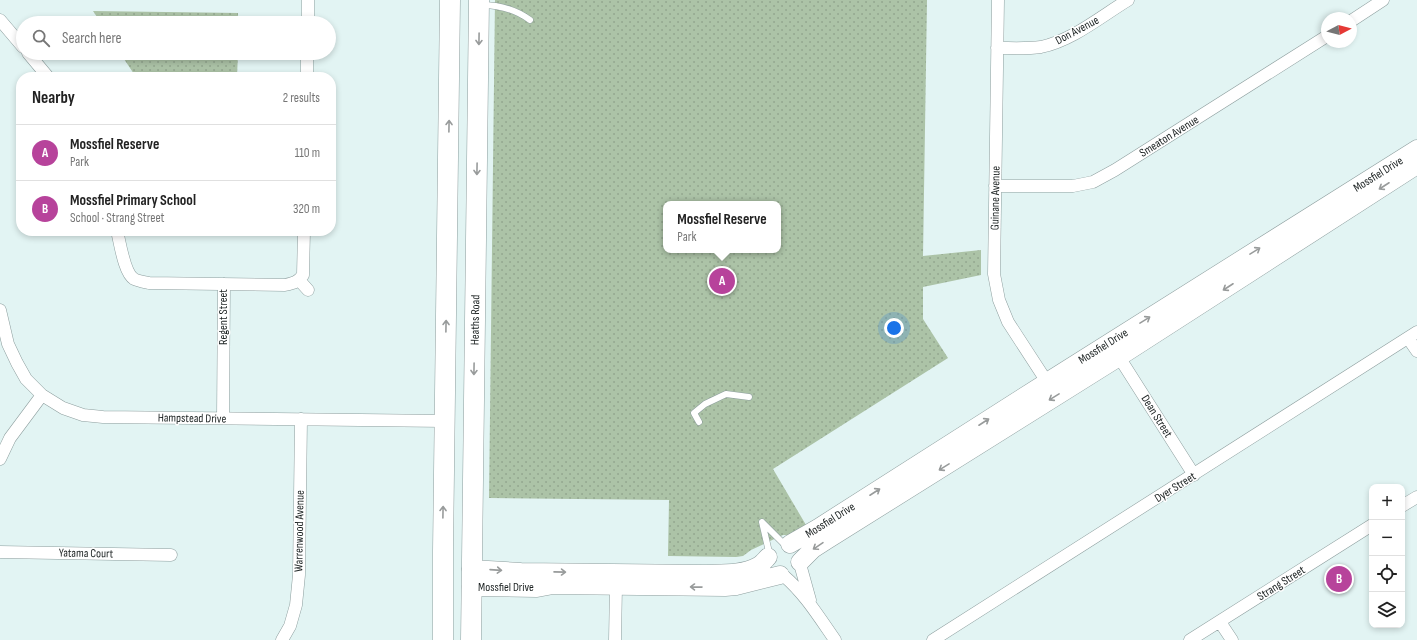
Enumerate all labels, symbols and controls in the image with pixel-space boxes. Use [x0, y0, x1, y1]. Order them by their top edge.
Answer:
north arrow [1321, 12, 1357, 48]
street label: Don Avenue [1053, 13, 1102, 48]
search box [16, 16, 336, 60]
icon: search [30, 27, 52, 49]
text: Search here [62, 29, 122, 48]
one-way arrow [475, 32, 482, 45]
text: Nearby [32, 88, 75, 108]
text: 2 results [283, 90, 320, 106]
street label: Smeaton Avenue [1137, 112, 1202, 161]
one-way arrow [445, 120, 453, 133]
text: Mossfiel Reserve [70, 135, 159, 154]
text: A [42, 145, 48, 161]
text: 110 m [295, 145, 320, 161]
street label: Mossfiel Drive [1351, 153, 1406, 196]
text: Park [70, 154, 89, 170]
one-way arrow [473, 162, 481, 175]
street label: Guinane Avenue [987, 166, 1004, 230]
one-way arrow [1379, 182, 1390, 190]
text: Mossfiel Primary School [70, 191, 196, 210]
text: B [42, 201, 48, 217]
text: 320 m [293, 201, 320, 217]
popup [663, 201, 781, 253]
text: School · Strang Street [70, 210, 165, 226]
text: Mossfiel Reserve [677, 210, 767, 229]
text: Park [677, 229, 696, 245]
one-way arrow [1249, 247, 1261, 255]
pin: A [709, 266, 735, 296]
one-way arrow [1223, 283, 1234, 291]
street label: Regent Street [216, 289, 231, 345]
street label: Heaths Road [468, 295, 483, 345]
one-way arrow [1139, 316, 1151, 324]
your location [884, 318, 904, 338]
one-way arrow [442, 320, 450, 333]
street label: Mossfiel Drive [1076, 325, 1131, 368]
one-way arrow [470, 362, 478, 375]
street label: Dean Street [1138, 392, 1176, 441]
one-way arrow [1048, 394, 1060, 402]
street label: Hampstead Drive [158, 410, 227, 427]
one-way arrow [978, 418, 989, 426]
one-way arrow [938, 463, 950, 471]
street label: Dyer Street [1152, 469, 1199, 506]
map controls [1369, 484, 1405, 628]
button: + [1369, 484, 1405, 520]
one-way arrow [869, 488, 880, 496]
street label: Warrenwood Avenue [291, 490, 308, 572]
street label: Mossfiel Drive [803, 499, 858, 542]
one-way arrow [439, 506, 447, 519]
button: − [1369, 520, 1405, 556]
one-way arrow [813, 542, 824, 550]
street label: Yatama Court [59, 546, 114, 561]
button: locate [1369, 556, 1405, 592]
street label: Strang Street [1254, 563, 1308, 604]
pin: B [1326, 564, 1352, 594]
one-way arrow [489, 566, 502, 574]
one-way arrow [553, 568, 566, 576]
street label: Mossfiel Drive [478, 580, 534, 595]
one-way arrow [690, 583, 703, 591]
button: layers [1369, 592, 1405, 628]

